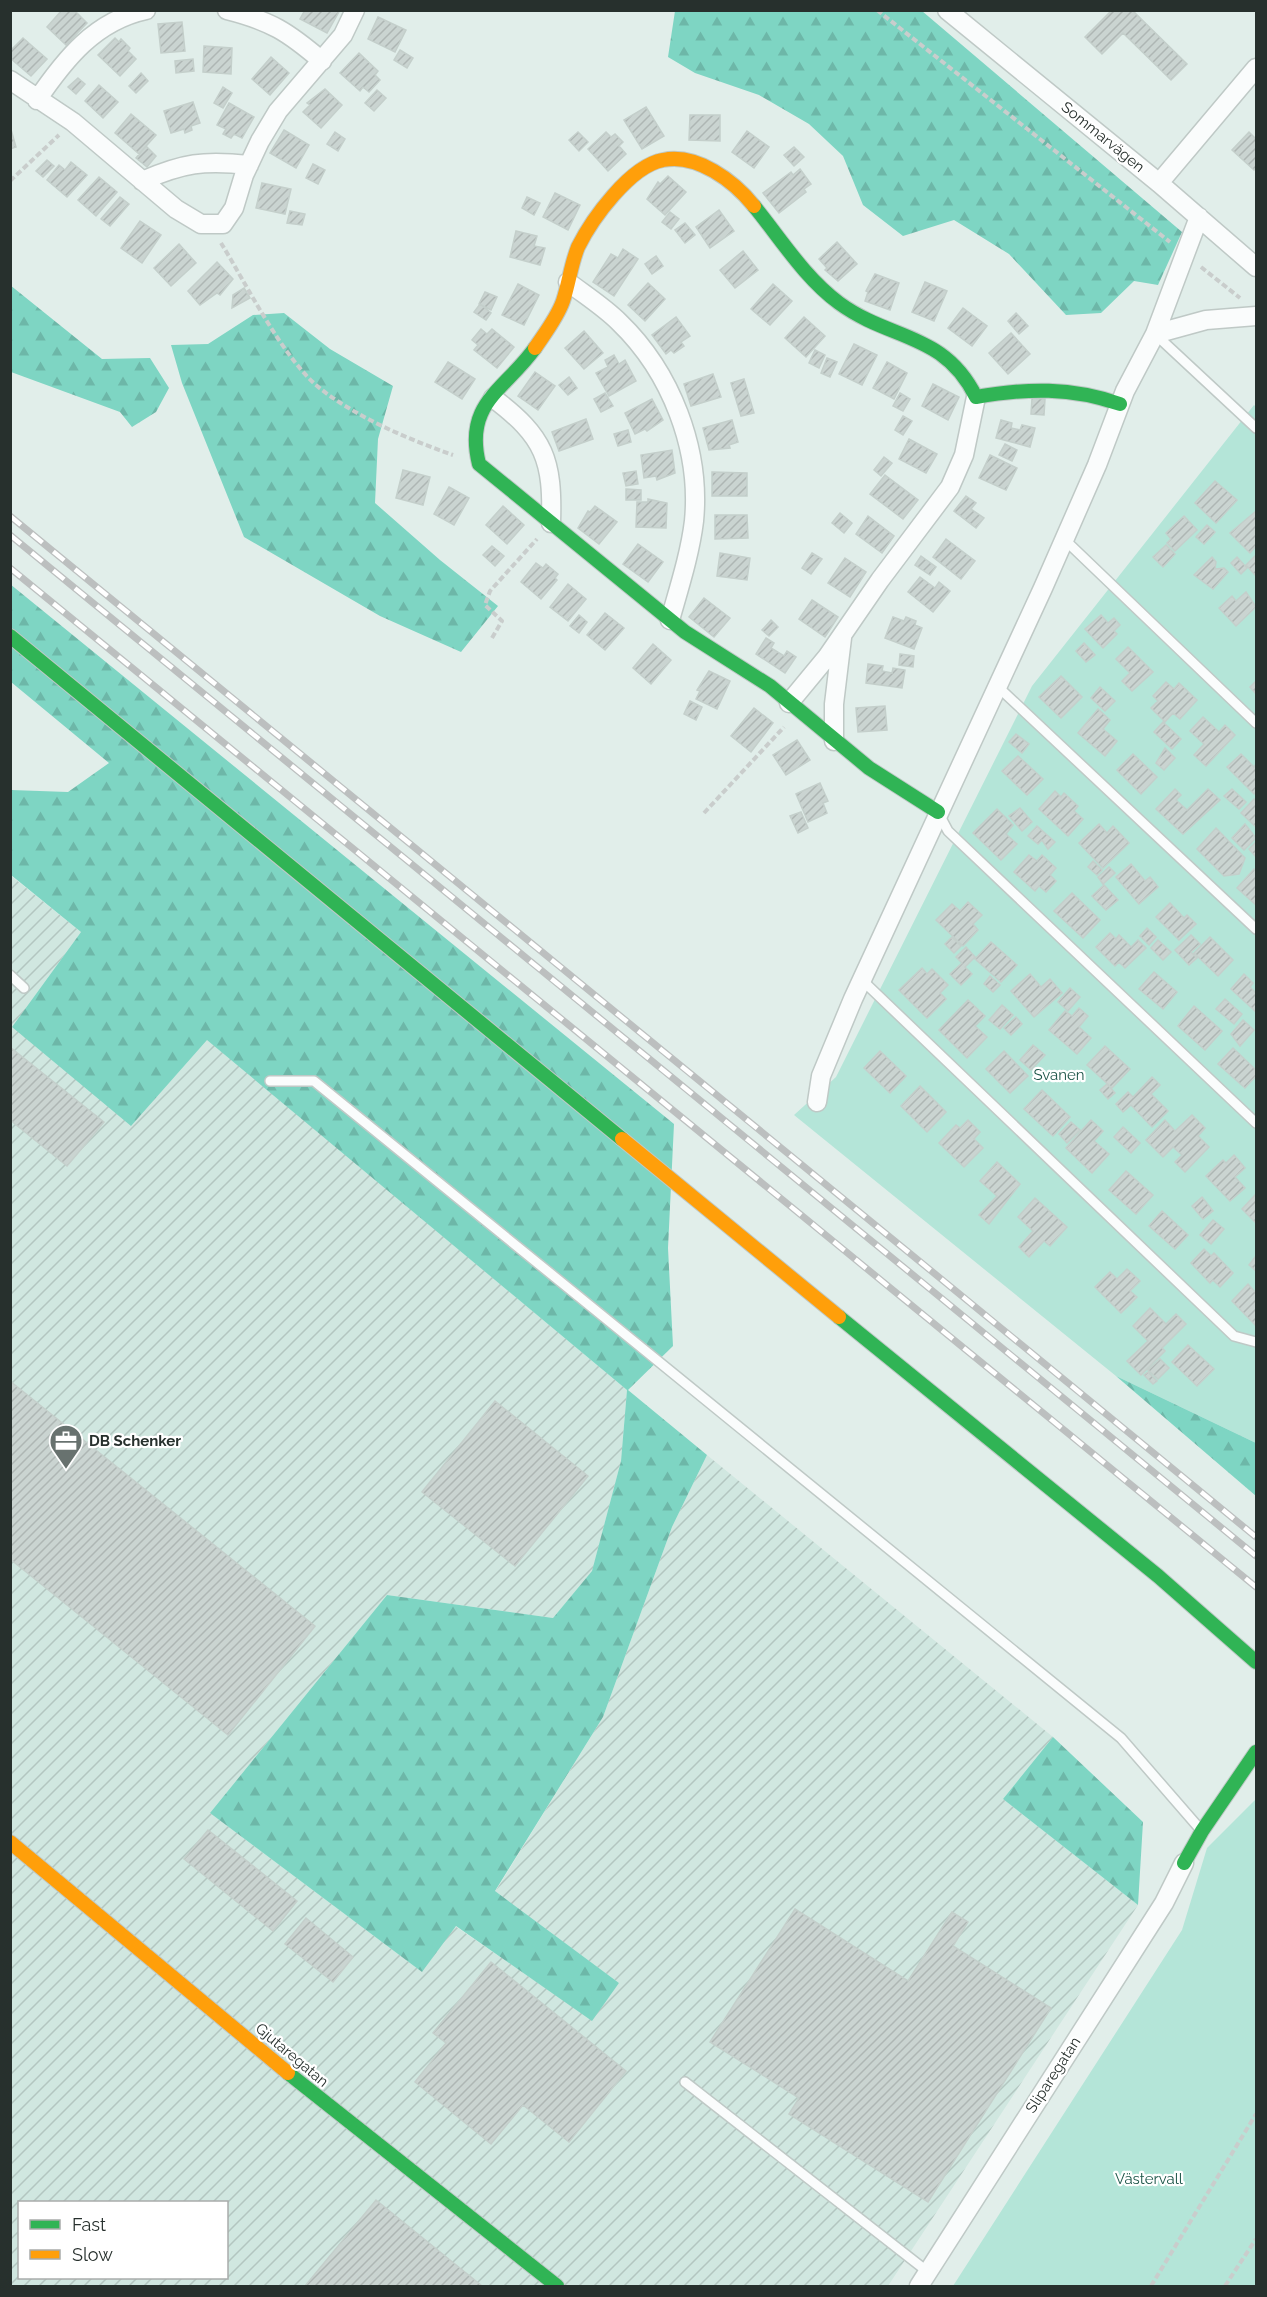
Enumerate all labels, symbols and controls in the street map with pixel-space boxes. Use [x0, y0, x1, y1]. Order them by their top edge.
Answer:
street label: Sommarvägen [1058, 98, 1148, 176]
park label: Svanen [1033, 1066, 1085, 1084]
office icon: DB Schenker [48, 1423, 84, 1470]
place label: DB Schenker [89, 1432, 181, 1450]
street label: Gjutaregatan [252, 2019, 332, 2091]
street label: Sliparegatan [1022, 2034, 1084, 2116]
park label: Västervall [1115, 2170, 1184, 2188]
legend [18, 2201, 228, 2279]
text: Fast [72, 2214, 106, 2235]
text: Slow [72, 2244, 113, 2265]

